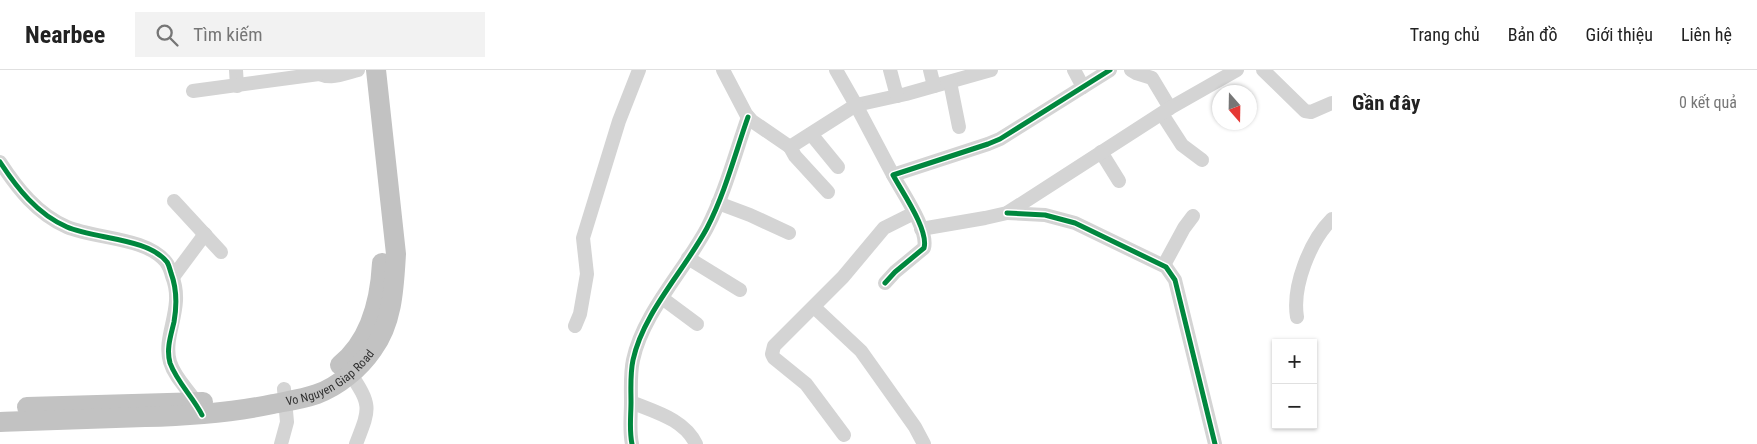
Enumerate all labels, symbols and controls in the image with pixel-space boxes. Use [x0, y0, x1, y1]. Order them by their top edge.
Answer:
search box [135, 12, 485, 57]
text: Nearbee [25, 21, 105, 49]
icon: search [153, 21, 181, 49]
text: Tìm kiếm [193, 23, 262, 46]
text: Trang chủ [1410, 24, 1480, 45]
text: Bản đồ [1508, 24, 1558, 45]
text: Giới thiệu [1586, 24, 1653, 45]
text: Liên hệ [1681, 24, 1732, 45]
north arrow [1212, 85, 1257, 130]
text: Gần đây [1352, 91, 1420, 115]
text: 0 kết quả [1679, 93, 1737, 112]
map controls [1272, 339, 1317, 429]
button: + [1272, 339, 1317, 384]
street label: Vo Nguyen Giap Road [285, 347, 377, 408]
button: − [1272, 384, 1317, 429]

